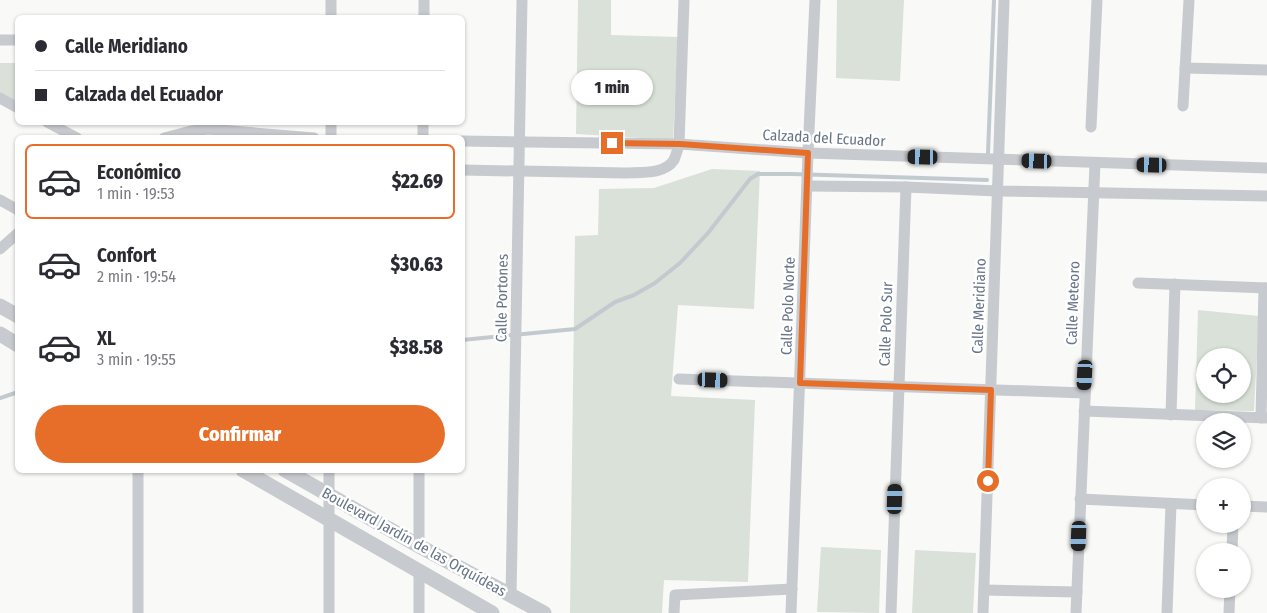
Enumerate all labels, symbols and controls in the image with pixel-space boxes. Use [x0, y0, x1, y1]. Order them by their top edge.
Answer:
text: Calle Meridiano [65, 35, 188, 58]
callout: 1 min [571, 70, 653, 106]
text: 1 min [595, 78, 629, 97]
text: Calzada del Ecuador [65, 83, 223, 106]
street label: Calzada del Ecuador [762, 126, 887, 150]
route end [601, 132, 623, 154]
car [907, 149, 938, 165]
car [1021, 153, 1052, 169]
car [1136, 157, 1167, 173]
icon: car [37, 159, 82, 204]
text: Económico [97, 161, 181, 184]
text: $22.69 [392, 170, 443, 193]
text: 1 min · 19:53 [97, 184, 175, 203]
icon: car [37, 242, 82, 287]
text: Confort [97, 244, 157, 267]
text: $30.63 [390, 253, 443, 276]
street label: Calle Portones [492, 254, 512, 342]
street label: Calle Polo Norte [777, 257, 799, 355]
street label: Calle Meridiano [968, 258, 990, 354]
street label: Calle Meteoro [1063, 261, 1083, 345]
text: 2 min · 19:54 [97, 267, 176, 286]
street label: Calle Polo Sur [876, 281, 896, 367]
icon: car [37, 325, 82, 370]
text: XL [97, 327, 116, 350]
text: $38.58 [390, 336, 443, 359]
map controls [1196, 348, 1251, 598]
button: locate [1196, 348, 1251, 403]
text: 3 min · 19:55 [97, 350, 176, 369]
car [1076, 360, 1093, 390]
car [697, 372, 728, 388]
button: Confirmar [35, 405, 445, 463]
button: layers [1196, 413, 1251, 468]
route start [977, 470, 999, 492]
button: + [1196, 478, 1251, 533]
street label: Boulevard Jardín de las Orquídeas [319, 484, 509, 600]
car [886, 484, 903, 514]
car [1070, 521, 1087, 551]
button: − [1196, 543, 1251, 598]

